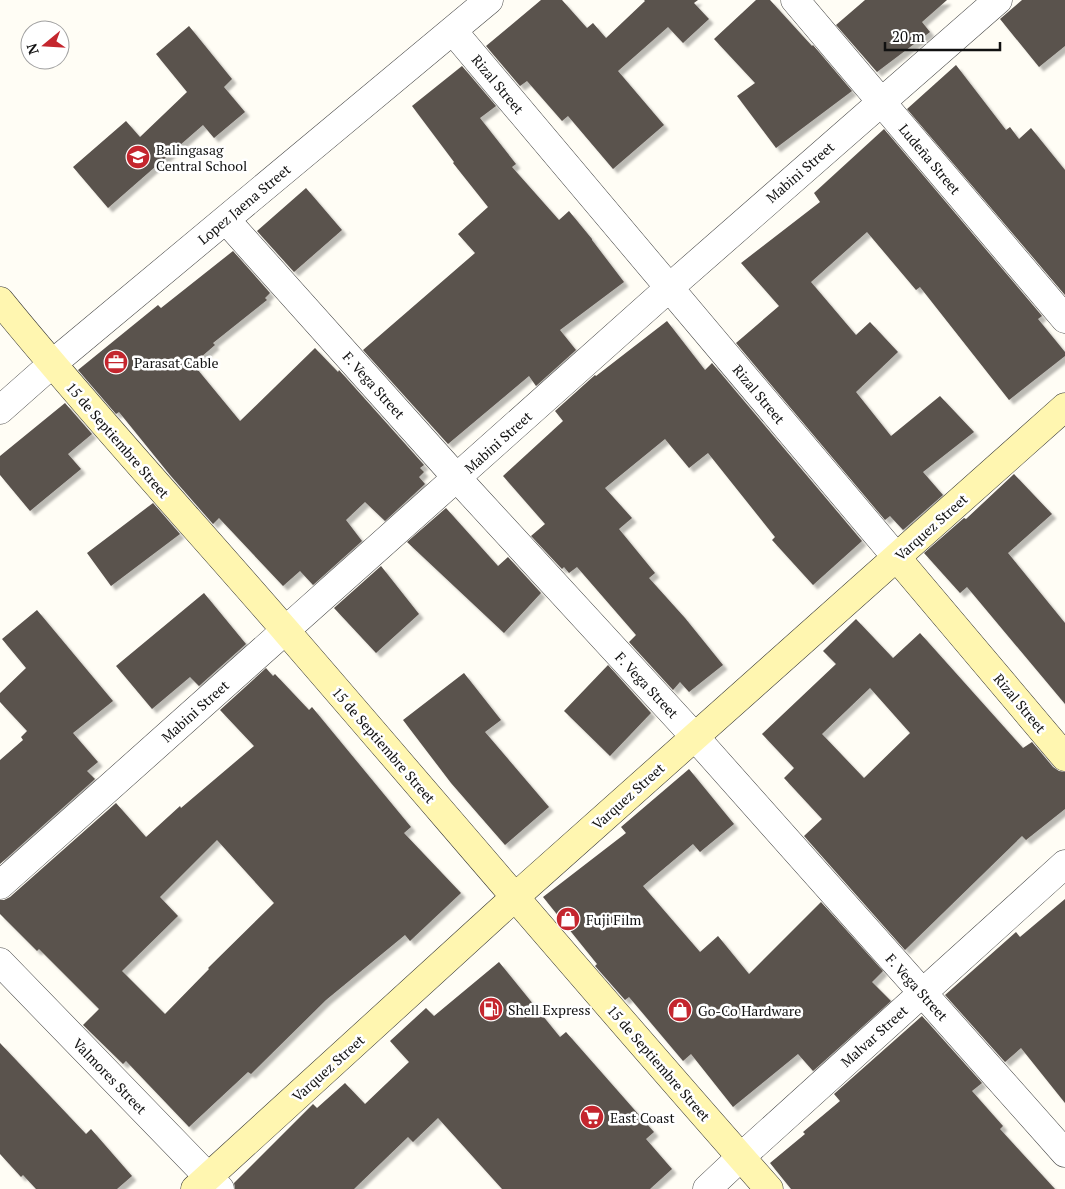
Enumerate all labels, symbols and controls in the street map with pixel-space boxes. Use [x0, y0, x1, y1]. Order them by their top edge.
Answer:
north arrow [20, 20, 70, 70]
scale bar [885, 20, 1000, 52]
text: 20 m [892, 26, 925, 46]
text: N [21, 41, 43, 57]
street label: Rizal Street [468, 50, 529, 118]
street label: Ludeña Street [895, 120, 966, 199]
street label: Mabini Street [762, 137, 839, 207]
place label: Balingasag Central School [156, 140, 247, 175]
school or university icon: Balingasag Central School [125, 144, 151, 170]
street label: Lopez Jaena Street [194, 159, 295, 248]
street label: F. Vega Street [339, 347, 410, 423]
office icon: Parasat Cable [103, 349, 129, 375]
place label: Parasat Cable [134, 353, 219, 372]
street label: Rizal Street [729, 360, 790, 428]
street label: 15 de Septiembre Street [62, 378, 174, 503]
street label: Mabini Street [460, 406, 536, 477]
street label: Varquez Street [891, 489, 972, 565]
street label: F. Vega Street [611, 648, 683, 723]
street label: Rizal Street [990, 669, 1051, 737]
street label: Mabini Street [157, 675, 233, 746]
street label: 15 de Septiembre Street [328, 683, 440, 808]
street label: Varquez Street [588, 758, 669, 834]
shop icon: Fuji Film [555, 906, 581, 932]
place label: Fuji Film [586, 910, 641, 929]
street label: F. Vega Street [882, 949, 953, 1025]
fuel station icon: Shell Express [478, 996, 504, 1022]
shop icon: Go-Co Hardware [667, 997, 693, 1023]
place label: Shell Express [508, 1000, 590, 1019]
street label: Malvar Street [837, 1000, 912, 1071]
street label: 15 de Septiembre Street [603, 1001, 715, 1126]
place label: Go-Co Hardware [698, 1001, 801, 1020]
street label: Varquez Street [288, 1030, 369, 1106]
street label: Valmores Street [69, 1034, 152, 1119]
supermarket icon: East Coast [579, 1104, 605, 1130]
place label: East Coast [610, 1108, 675, 1127]

